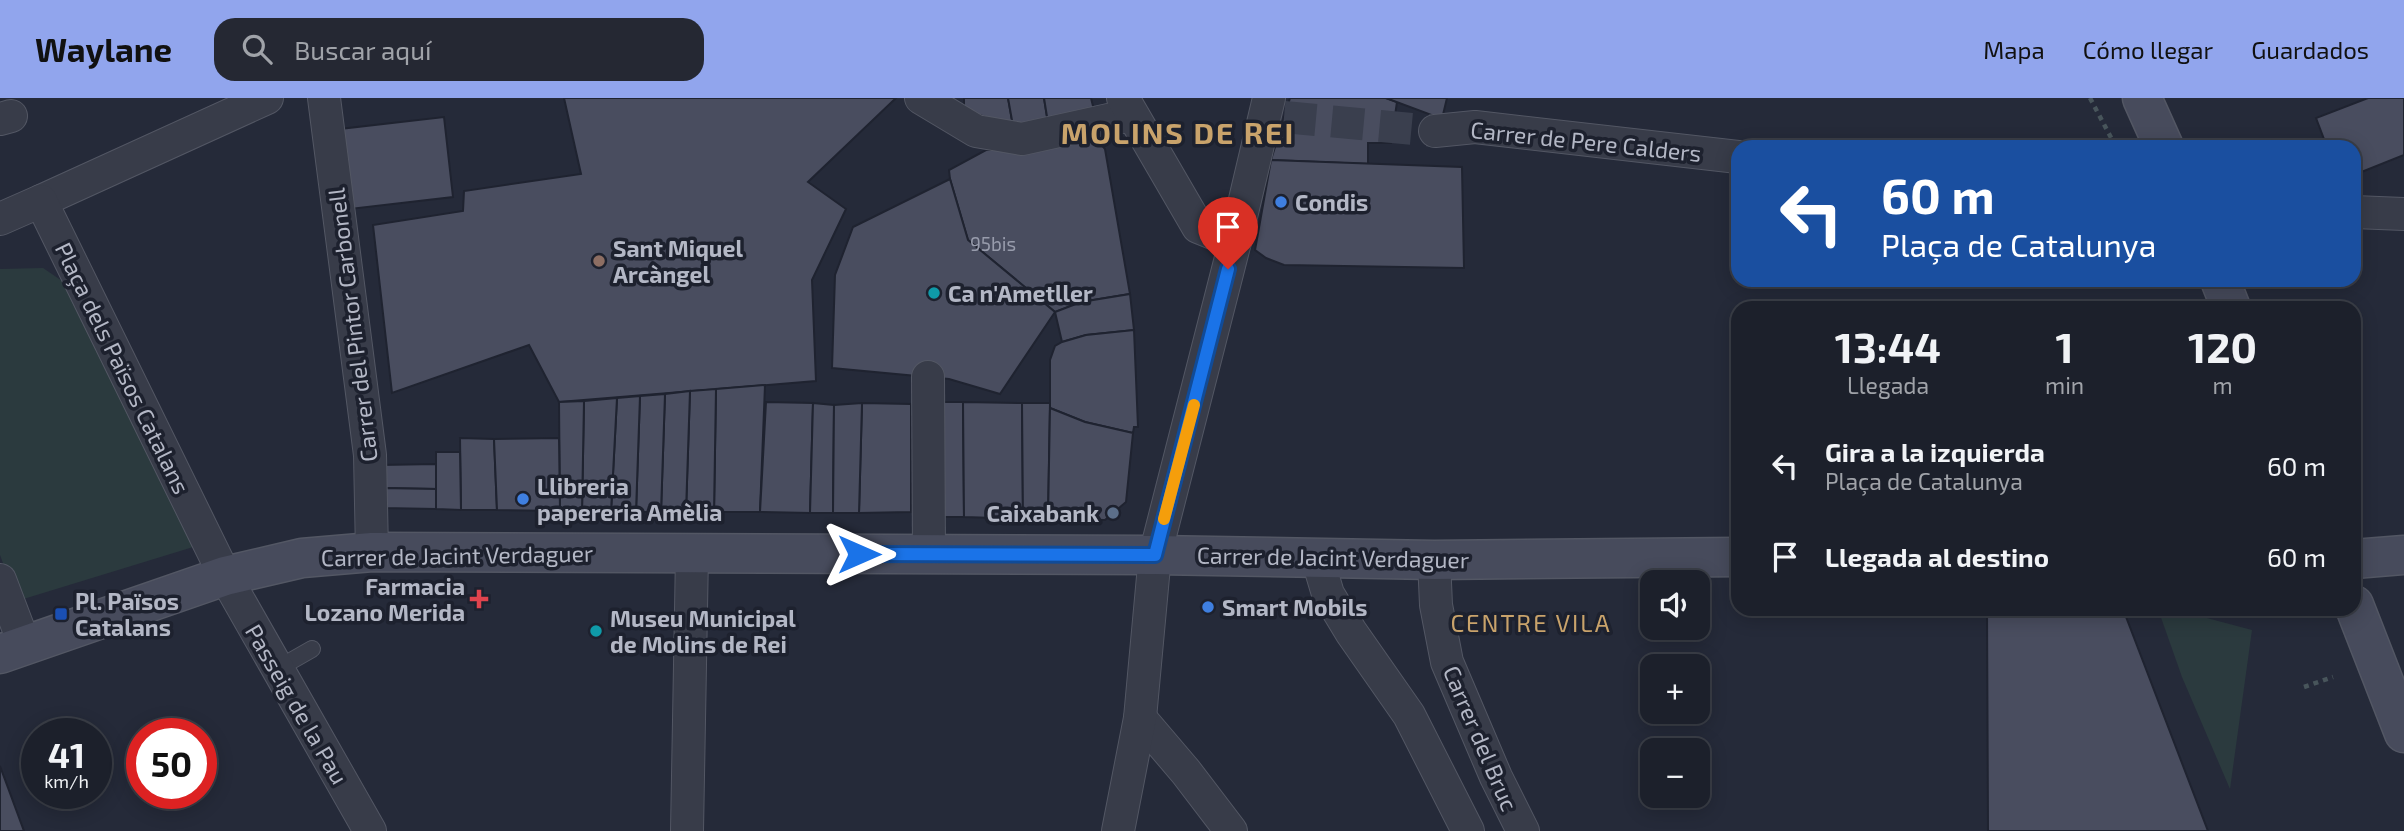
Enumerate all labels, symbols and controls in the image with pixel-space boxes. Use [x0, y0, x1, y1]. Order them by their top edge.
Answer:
search box [214, 18, 704, 81]
text: Waylane [35, 29, 172, 69]
icon: search [238, 30, 276, 68]
text: Buscar aquí [294, 34, 431, 65]
text: Mapa [1983, 35, 2045, 64]
text: Cómo llegar [2083, 35, 2213, 64]
text: Guardados [2251, 35, 2369, 64]
district label: MOLINS DE REI [1061, 114, 1295, 150]
street label: Carrer de Pere Calders [1469, 115, 1703, 167]
text: 60 m [1881, 165, 1995, 224]
icon: left [1766, 168, 1857, 259]
street label: Carrer del Pintor Carbonell [321, 186, 383, 464]
place label: Condis [1295, 188, 1368, 216]
marker: Condis [1273, 194, 1289, 210]
pin [1198, 197, 1258, 269]
icon: arrive [1209, 208, 1247, 246]
text: Plaça de Catalunya [1881, 225, 2156, 263]
house number: 95bis [970, 232, 1016, 255]
place label: Sant Miquel Arcàngel [613, 234, 743, 288]
street label: Plaça dels Països Catalans [49, 238, 196, 499]
marker: Sant Miquel Arcàngel [591, 253, 607, 269]
place label: Ca n'Ametller [948, 279, 1093, 307]
marker: Ca n'Ametller [926, 285, 942, 301]
text: 13:44 [1835, 321, 1941, 371]
text: 1 [2056, 321, 2074, 371]
text: 120 [2188, 321, 2257, 371]
text: Llegada [1847, 371, 1929, 399]
text: min [2045, 371, 2084, 399]
text: m [2213, 371, 2233, 399]
text: Gira a la izquierda [1825, 436, 2045, 467]
icon: left [1766, 447, 1804, 485]
text: 60 m [2267, 450, 2326, 481]
text: Plaça de Catalunya [1825, 467, 2023, 495]
place label: Llibreria papereria Amèlia [537, 472, 722, 526]
marker: Llibreria papereria Amèlia [515, 491, 531, 507]
place label: Caixabank [986, 499, 1099, 527]
marker: Caixabank [1105, 505, 1121, 521]
position arrow [822, 517, 896, 591]
icon: arrive [1766, 538, 1804, 576]
street label: Carrer de Jacint Verdaguer [321, 539, 593, 571]
street label: Carrer de Jacint Verdaguer [1197, 541, 1469, 573]
text: Llegada al destino [1825, 541, 2049, 572]
text: 60 m [2267, 541, 2326, 572]
map controls [1640, 570, 1710, 808]
button: sound [1640, 570, 1710, 640]
place label: Farmacia Lozano Merida [305, 572, 465, 626]
place label: Pl. Països Catalans [75, 587, 179, 641]
marker: Farmacia Lozano Merida [471, 591, 487, 607]
place label: Smart Mobils [1222, 593, 1367, 621]
marker: Smart Mobils [1200, 599, 1216, 615]
place label: Museu Municipal de Molins de Rei [610, 604, 796, 658]
marker: Pl. Països Catalans [53, 606, 69, 622]
district label: CENTRE VILA [1450, 608, 1612, 637]
street label: Passeig de la Pau [240, 619, 354, 789]
marker: Museu Municipal de Molins de Rei [588, 623, 604, 639]
button: + [1640, 654, 1710, 724]
street label: Carrer del Bruc [1438, 661, 1524, 815]
speed limit sign: 50 [126, 718, 217, 809]
text: 41 [48, 733, 85, 775]
button: − [1640, 738, 1710, 808]
text: km/h [44, 770, 89, 792]

